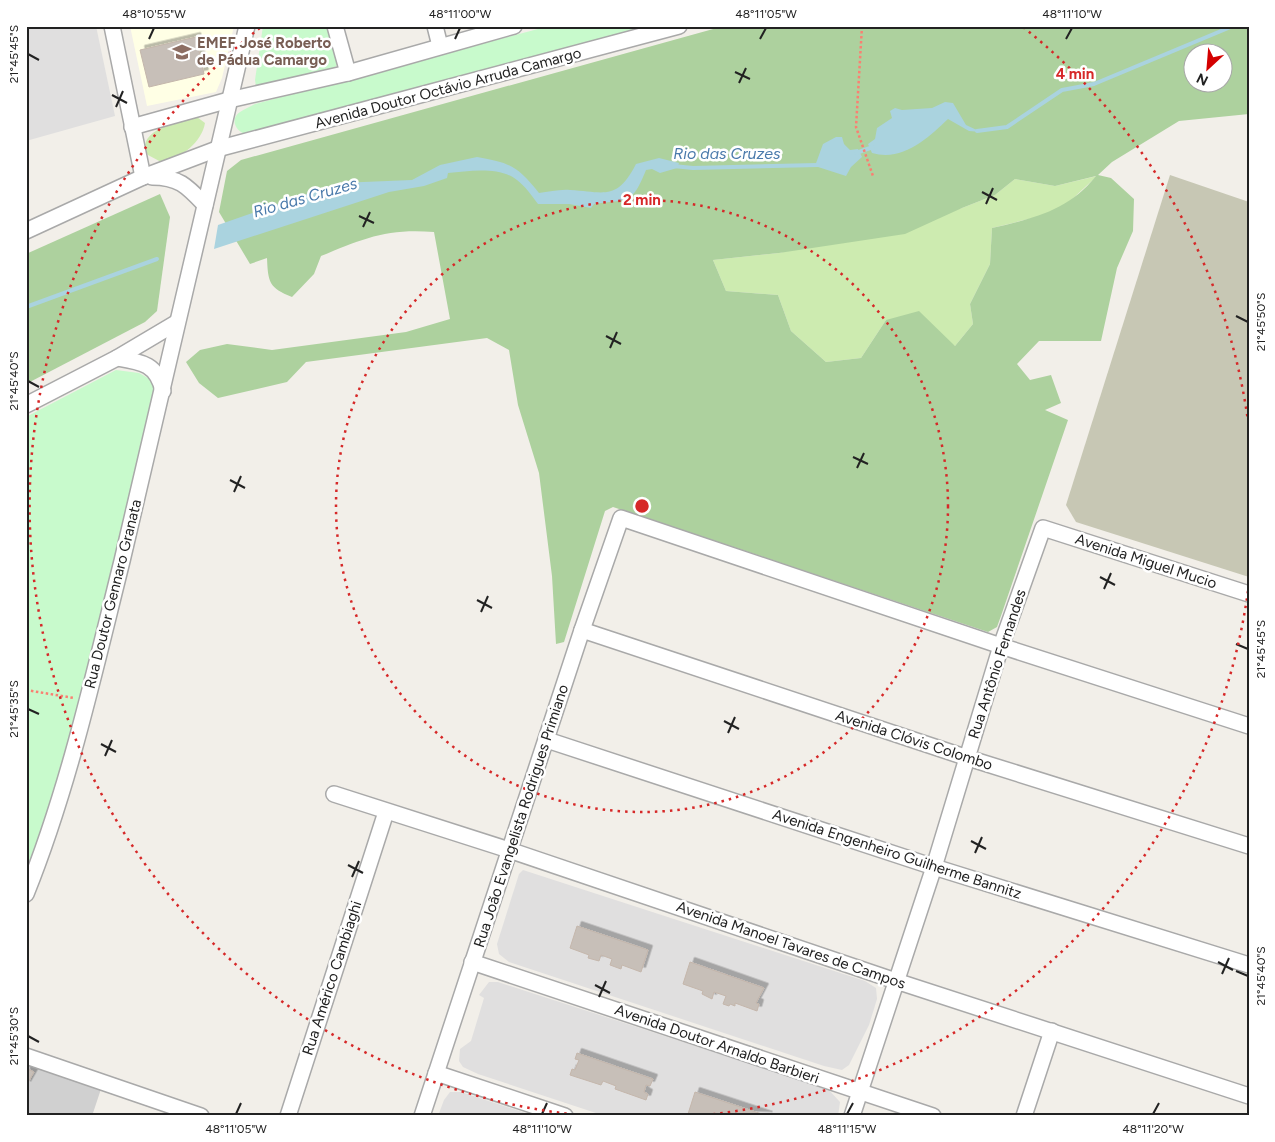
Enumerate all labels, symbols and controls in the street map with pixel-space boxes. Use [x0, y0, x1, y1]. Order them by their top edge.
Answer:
text: 48°10'55"W [122, 7, 186, 21]
text: 48°11'00"W [429, 7, 492, 21]
text: 48°11'05"W [735, 7, 797, 21]
text: 48°11'10"W [1042, 7, 1102, 21]
text: 21°45'45"S [7, 25, 21, 83]
place label: EMEF José Roberto de Pádua Camargo [197, 34, 332, 69]
school or university icon: EMEF José Roberto de Pádua Camargo [171, 41, 193, 63]
north arrow [1182, 42, 1232, 92]
street label: Avenida Doutor Octávio Arruda Camargo [313, 44, 584, 132]
text: 4 min [1056, 65, 1094, 83]
text: N [1194, 69, 1211, 89]
water label: Rio das Cruzes [673, 144, 781, 163]
water label: Rio das Cruzes [251, 173, 360, 221]
text: 2 min [623, 191, 661, 209]
text: 21°45'50"S [1254, 293, 1268, 351]
text: 21°45'40"S [7, 351, 21, 411]
street label: Rua Doutor Gennaro Granata [81, 497, 145, 691]
centre of rings [633, 497, 651, 515]
street label: Avenida Miguel Mucio [1073, 530, 1219, 592]
street label: Rua Antônio Fernandes [964, 587, 1030, 741]
text: 21°45'45"S [1254, 620, 1268, 678]
text: 21°45'35"S [7, 680, 21, 738]
street label: Rua João Evangelista Rodrigues Primiano [470, 682, 572, 950]
street label: Avenida Clóvis Colombo [833, 706, 995, 774]
street label: Avenida Engenheiro Guilherme Bannitz [770, 805, 1024, 903]
street label: Avenida Manoel Tavares de Campos [674, 897, 908, 993]
street label: Rua Américo Cambiaghi [299, 899, 365, 1057]
text: 21°45'40"S [1254, 946, 1268, 1006]
street label: Avenida Doutor Arnaldo Barbieri [612, 1001, 822, 1087]
text: 21°45'30"S [7, 1007, 21, 1065]
text: 48°11'05"W [205, 1122, 267, 1136]
text: 48°11'10"W [512, 1122, 572, 1136]
text: 48°11'15"W [818, 1122, 877, 1136]
text: 48°11'20"W [1122, 1122, 1184, 1136]

